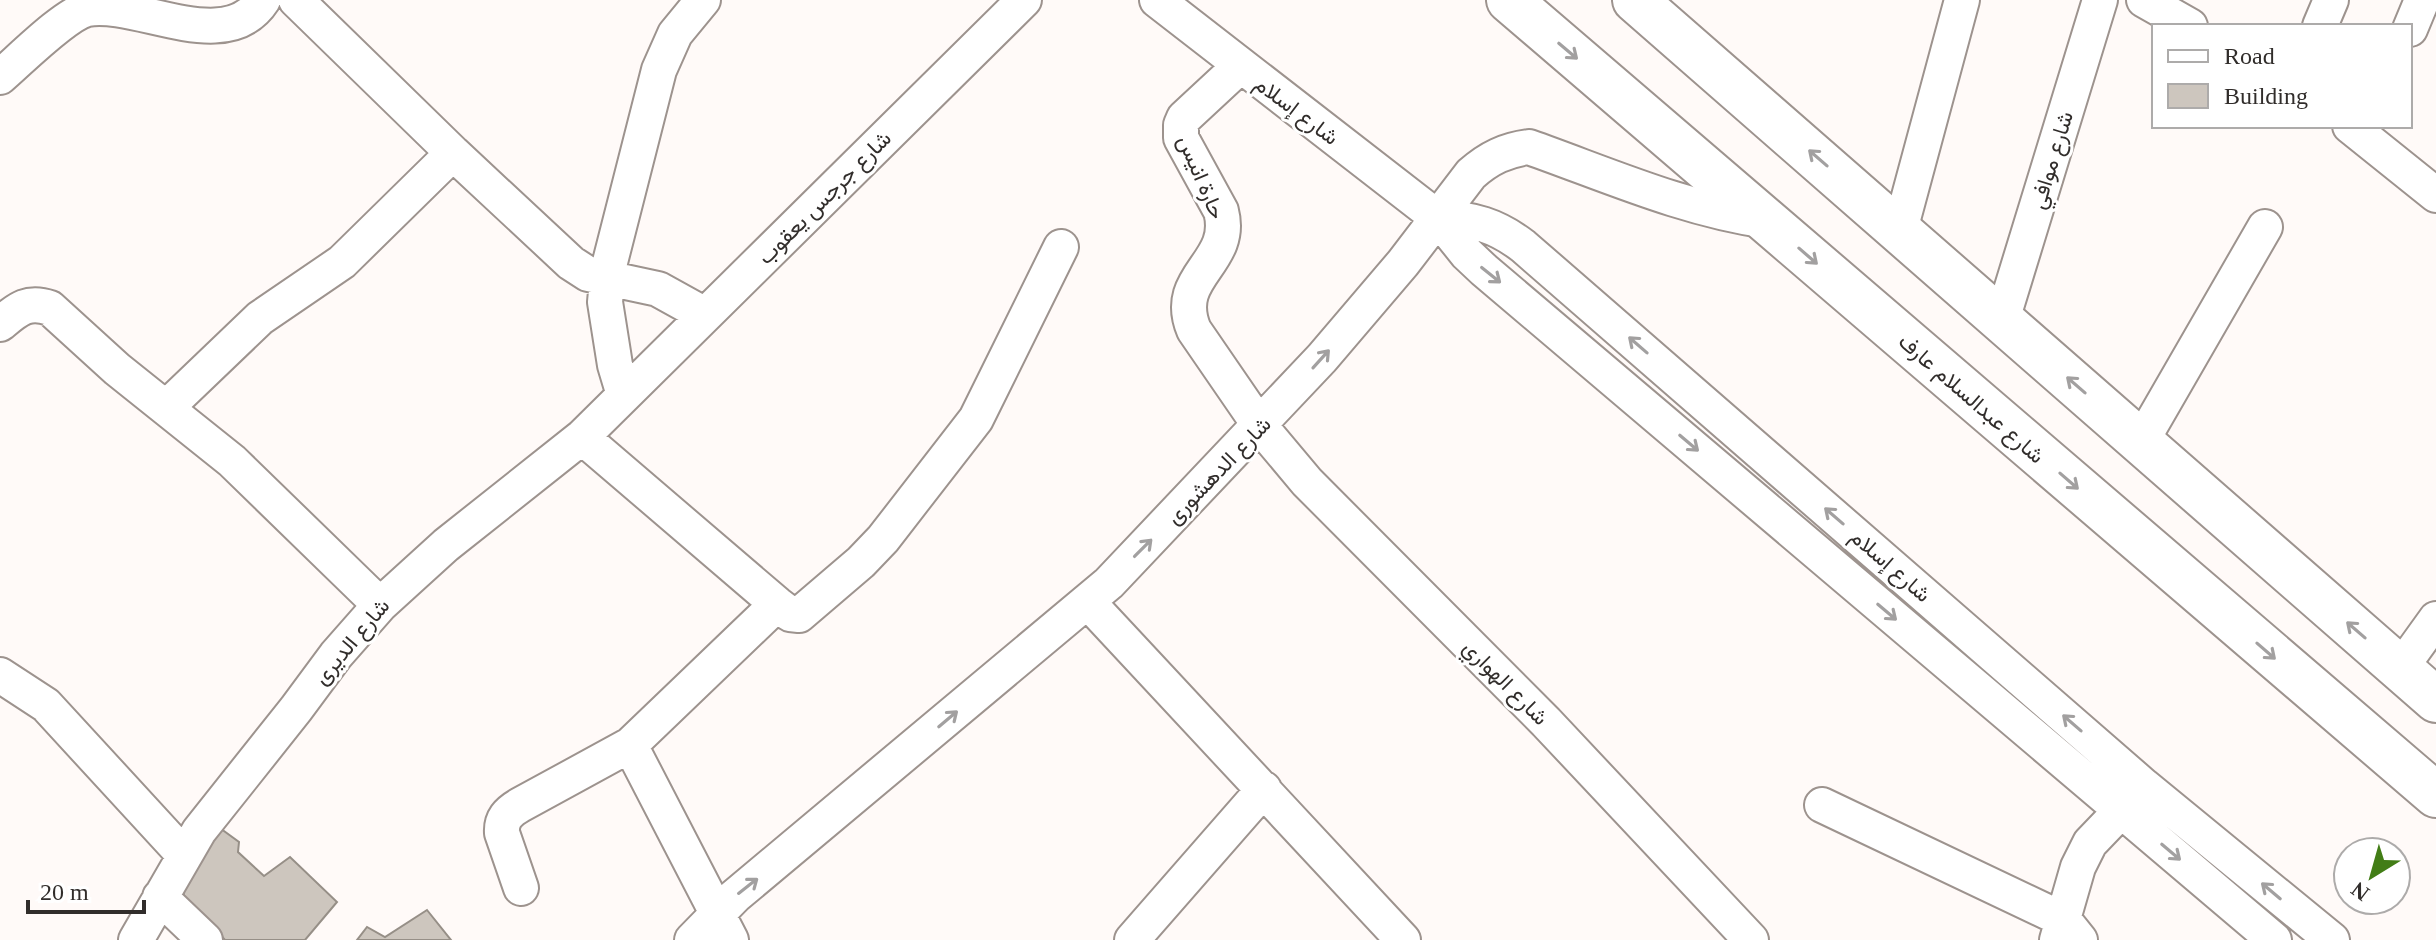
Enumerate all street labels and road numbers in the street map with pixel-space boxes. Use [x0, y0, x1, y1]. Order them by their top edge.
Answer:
street label: شارع إسلام [1249, 71, 1344, 152]
street label: شارع موافي [2025, 108, 2084, 214]
street label: شارع جرجس يعقوب [753, 126, 898, 271]
street label: حارة انيس [1172, 132, 1230, 223]
street label: شارع عبدالسلام عارف [1892, 328, 2050, 470]
street label: شارع الدهشورى [1161, 411, 1277, 531]
street label: شارع إسلام [1844, 524, 1936, 609]
street label: شارع الديرى [308, 593, 396, 691]
street label: شارع الهواري [1454, 635, 1553, 734]

